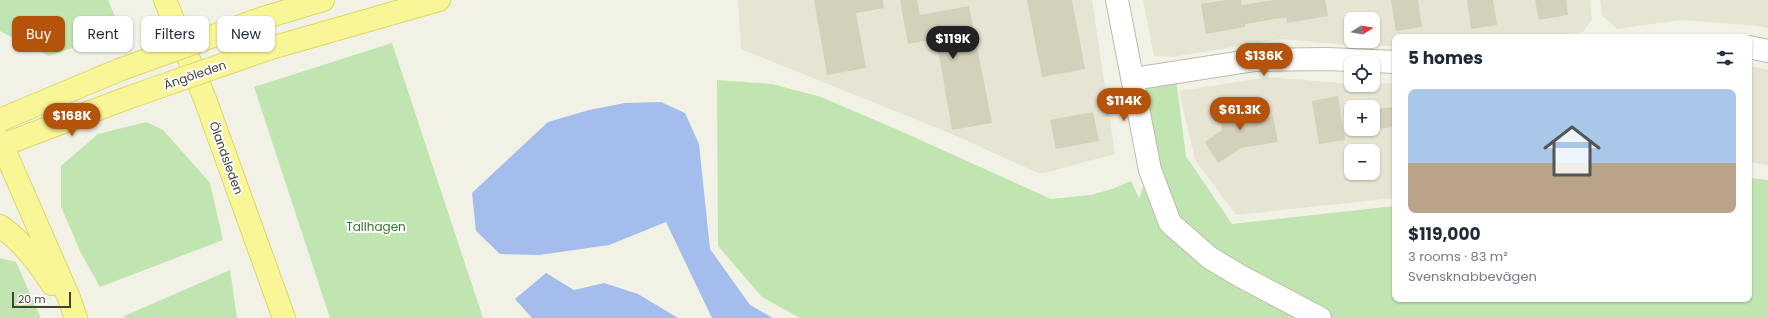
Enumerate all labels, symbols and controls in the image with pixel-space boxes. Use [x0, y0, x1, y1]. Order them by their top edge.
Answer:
north arrow [1344, 12, 1380, 48]
map controls [1344, 12, 1380, 180]
chip: Buy [12, 16, 65, 52]
chip: Rent [73, 16, 133, 52]
chip: Filters [141, 16, 209, 52]
chip: New [217, 16, 275, 52]
pin: $119K [925, 26, 981, 60]
text: $119K [935, 29, 971, 48]
pin: $136K [1236, 43, 1292, 77]
text: $136K [1245, 46, 1283, 65]
text: 5 homes [1408, 46, 1483, 70]
icon: filters [1714, 47, 1736, 69]
street label: Ängöleden [161, 56, 228, 93]
button: locate [1344, 56, 1380, 92]
pin: $114K [1096, 88, 1152, 122]
text: $114K [1106, 91, 1142, 110]
pin: $61.3K [1207, 97, 1273, 131]
text: $61.3K [1219, 100, 1261, 119]
button: + [1344, 100, 1380, 136]
pin: $168K [44, 103, 100, 137]
text: $168K [52, 106, 92, 125]
icon: home [1536, 115, 1608, 187]
street label: Ölandsleden [205, 119, 247, 197]
button: − [1344, 144, 1380, 180]
park label: Tallhagen [346, 218, 406, 235]
text: $119,000 [1408, 222, 1481, 246]
text: 3 rooms · 83 m² [1408, 247, 1508, 266]
text: Svensknabbevägen [1408, 267, 1537, 286]
scale bar [12, 290, 71, 309]
text: 20 m [18, 291, 46, 307]

